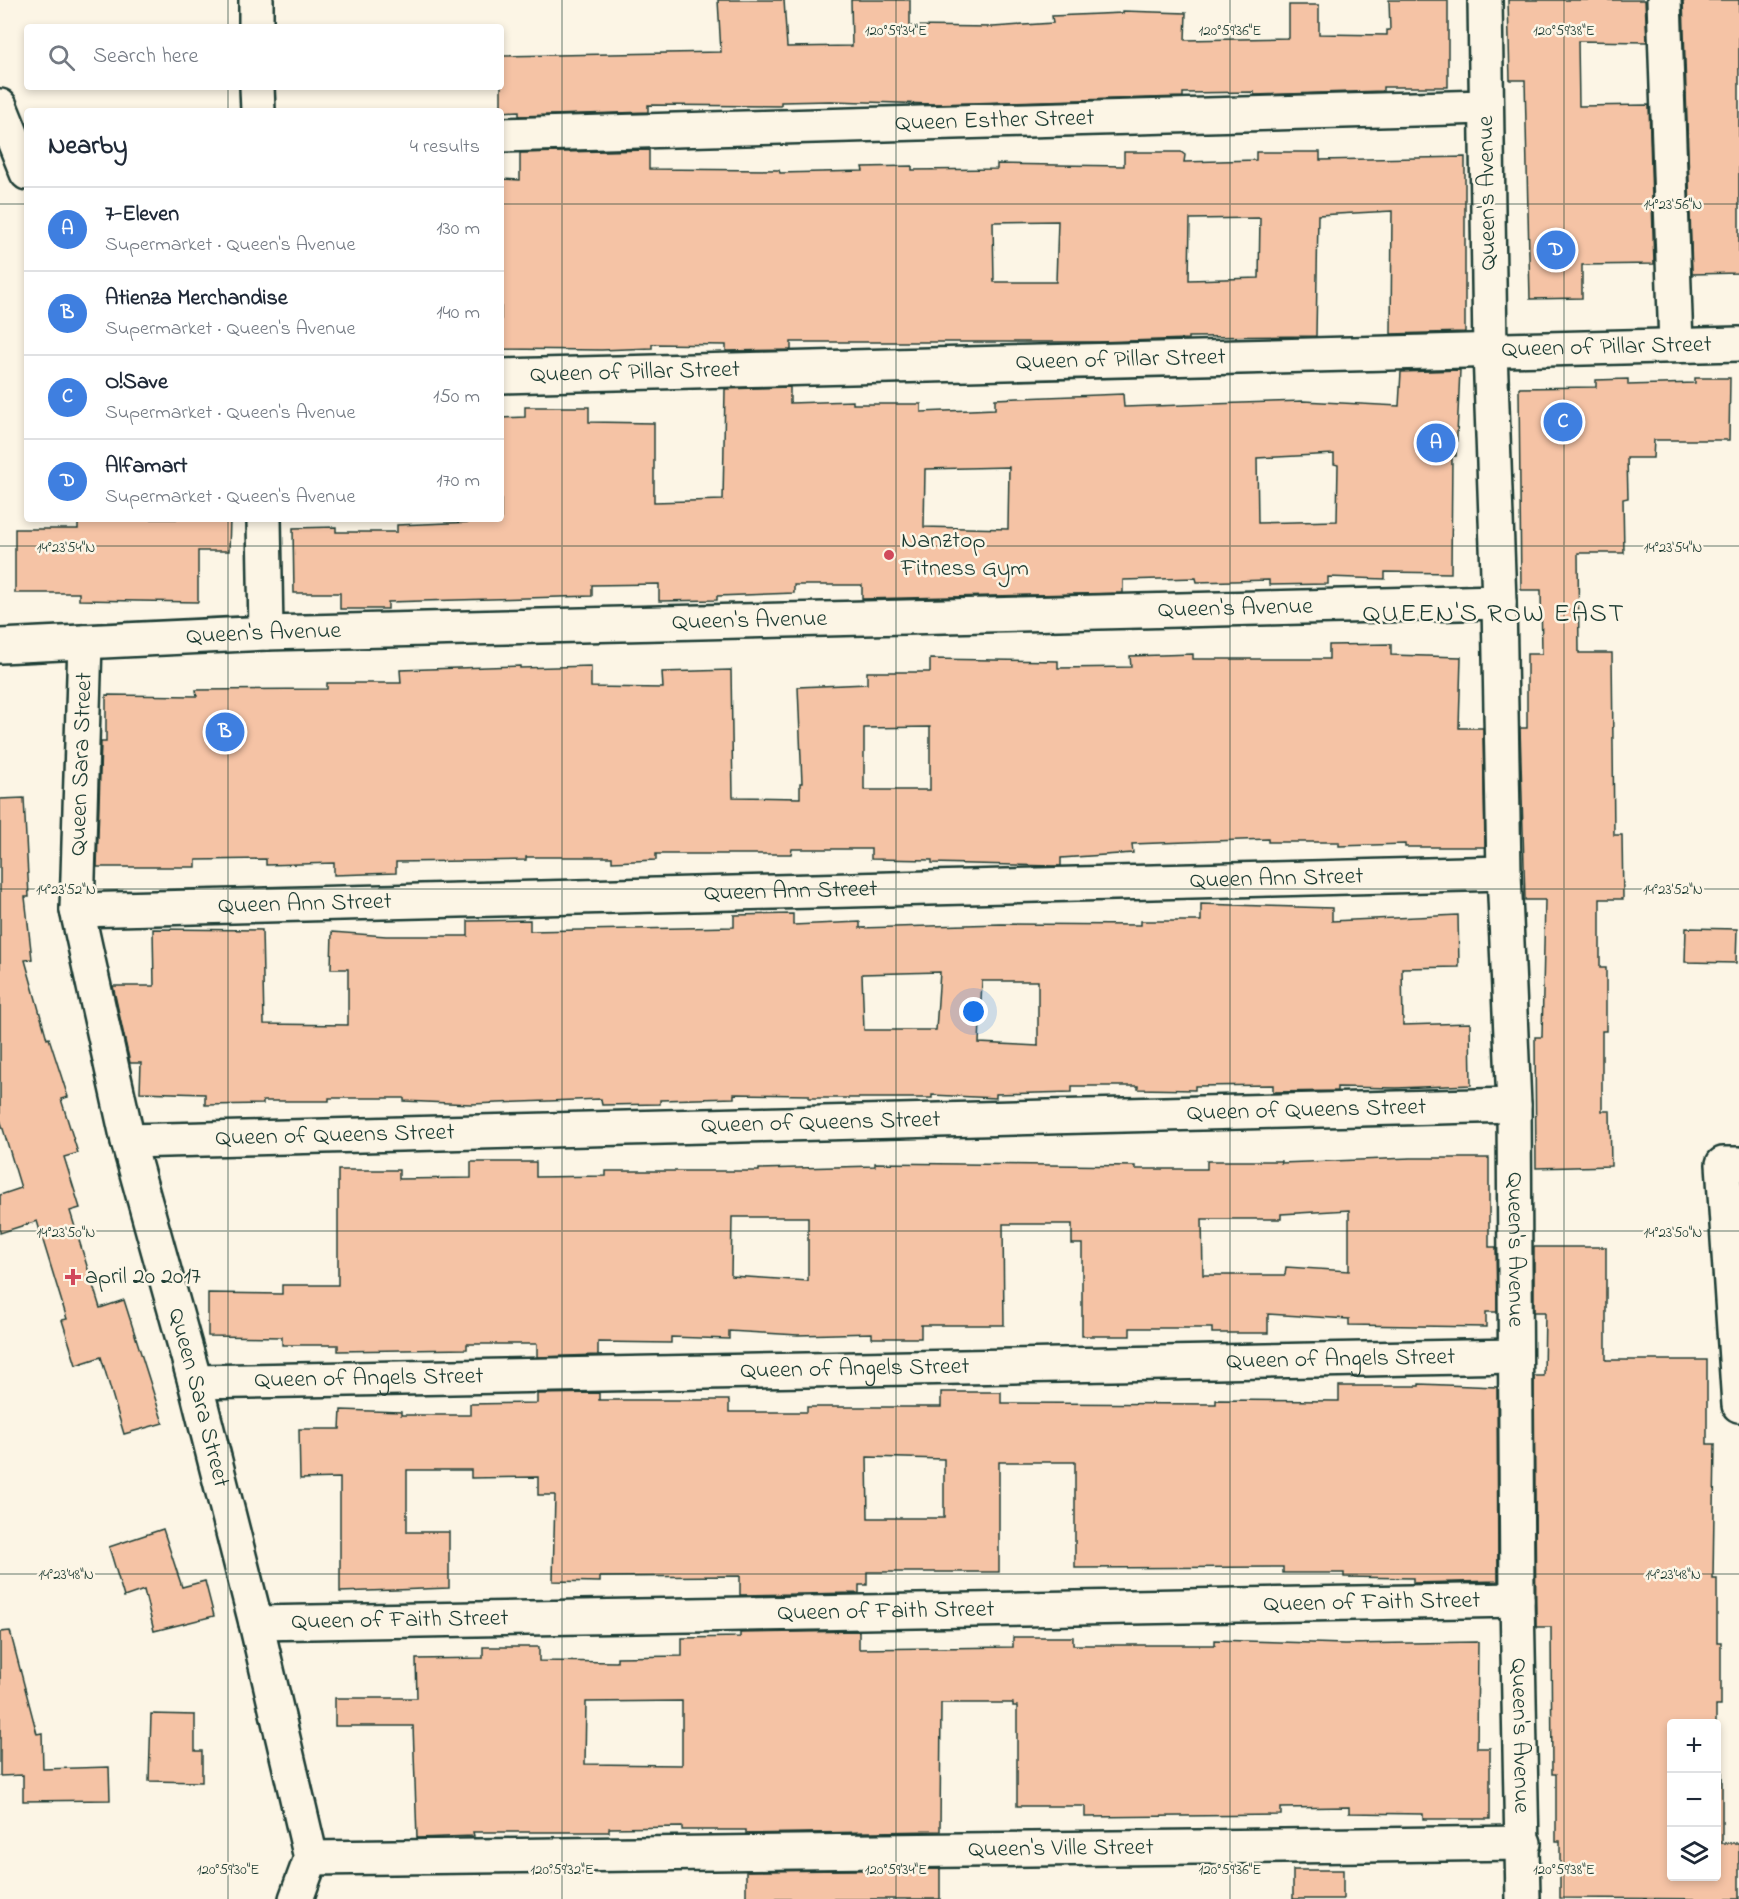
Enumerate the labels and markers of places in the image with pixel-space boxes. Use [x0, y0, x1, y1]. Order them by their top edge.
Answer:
pin: D [1536, 228, 1576, 272]
pin: C [1544, 400, 1582, 444]
pin: A [1416, 420, 1456, 466]
place label: Nanztop Fitness Gym [900, 524, 1029, 588]
marker: Nanztop Fitness Gym [882, 548, 896, 562]
pin: B [206, 710, 244, 754]
place label: april 20 2017 [85, 1260, 201, 1295]
marker: april 20 2017 [66, 1270, 80, 1284]

